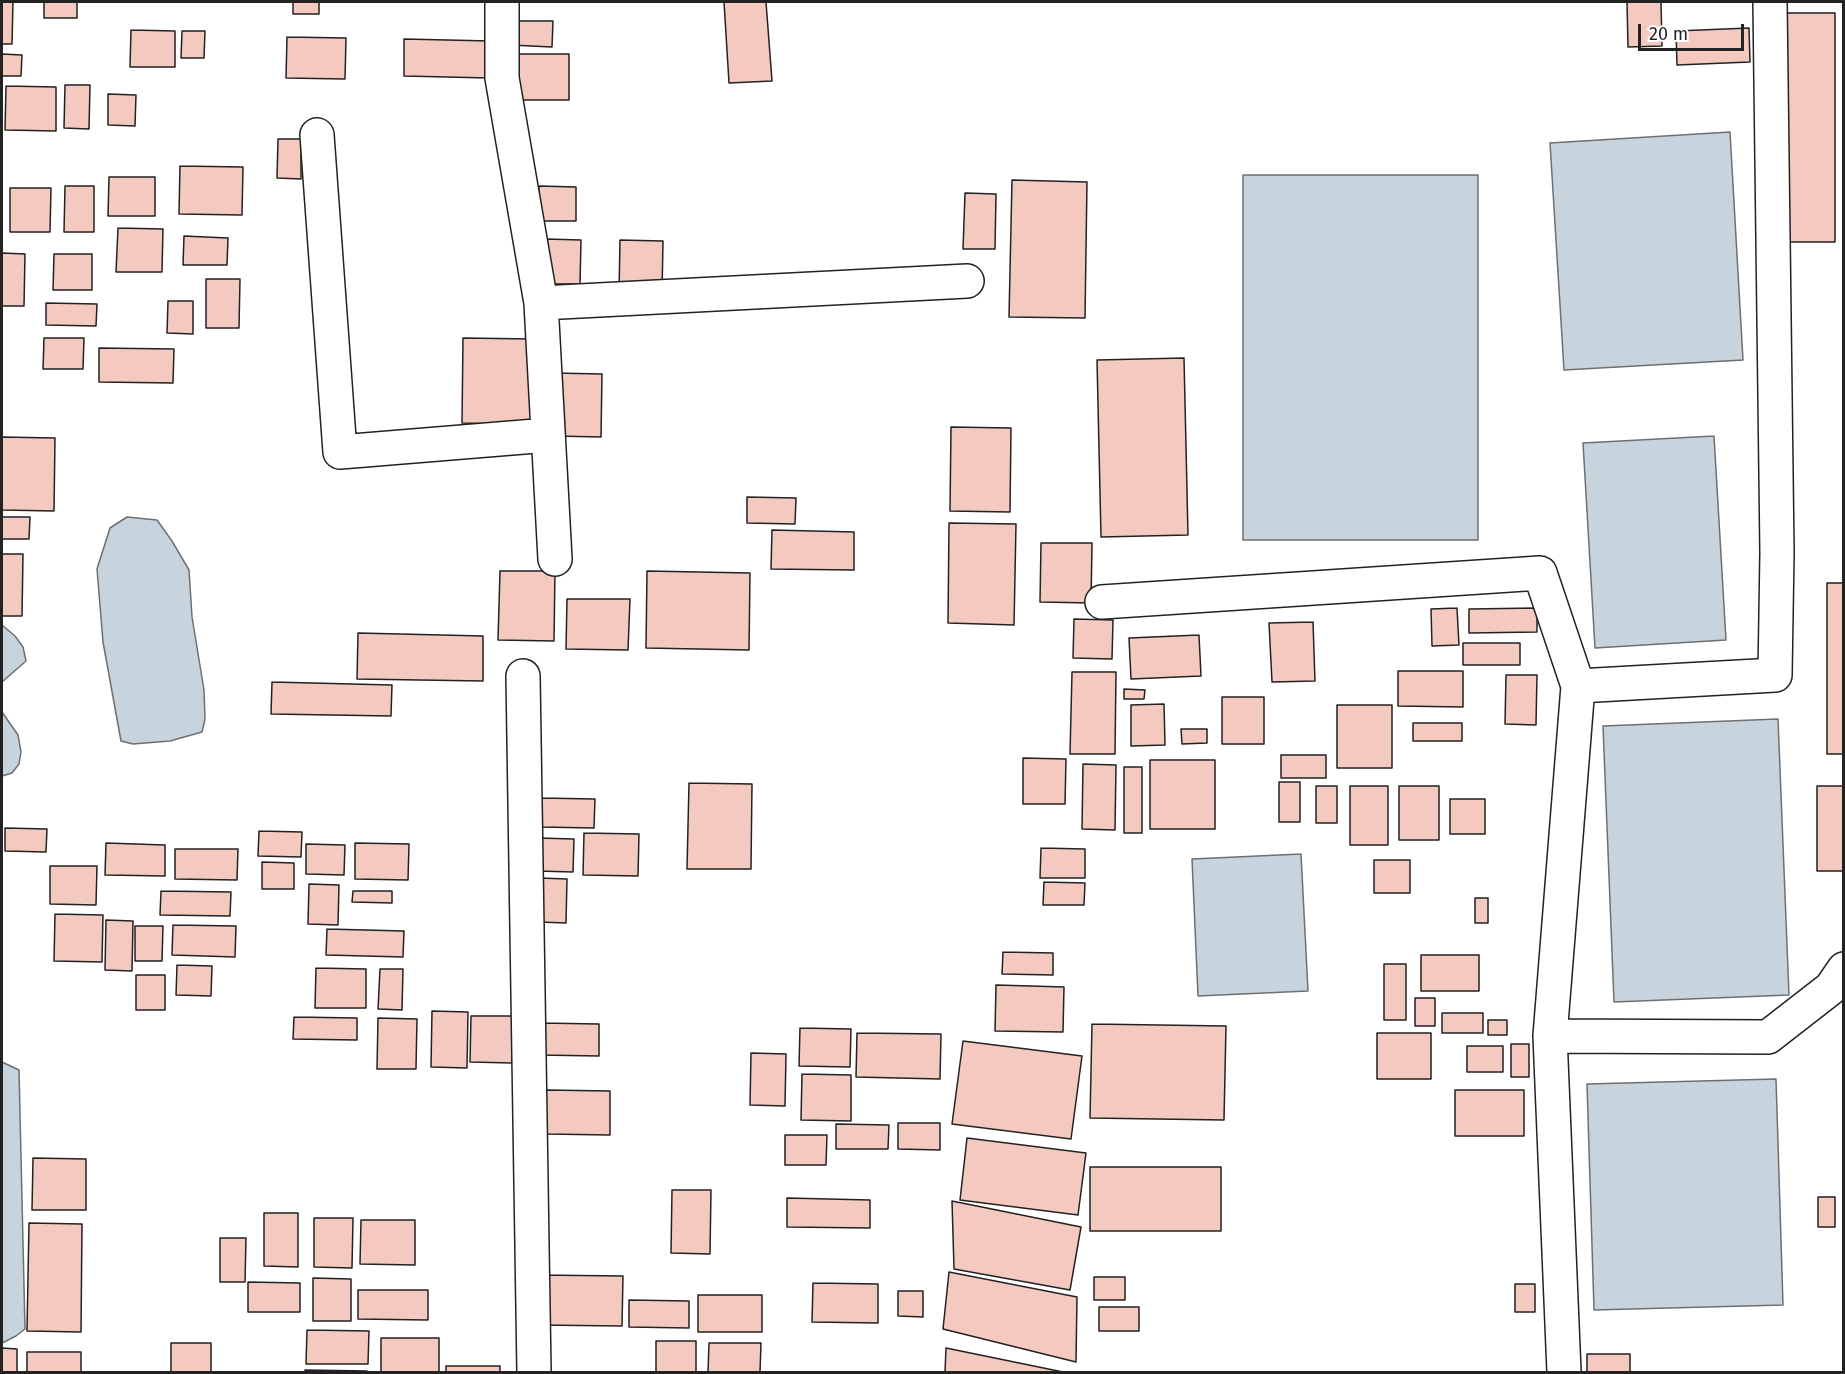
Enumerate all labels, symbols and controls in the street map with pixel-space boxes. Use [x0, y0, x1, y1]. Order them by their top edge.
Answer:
scale bar [1641, 12, 1748, 50]
text: 20 m [1649, 23, 1688, 45]

